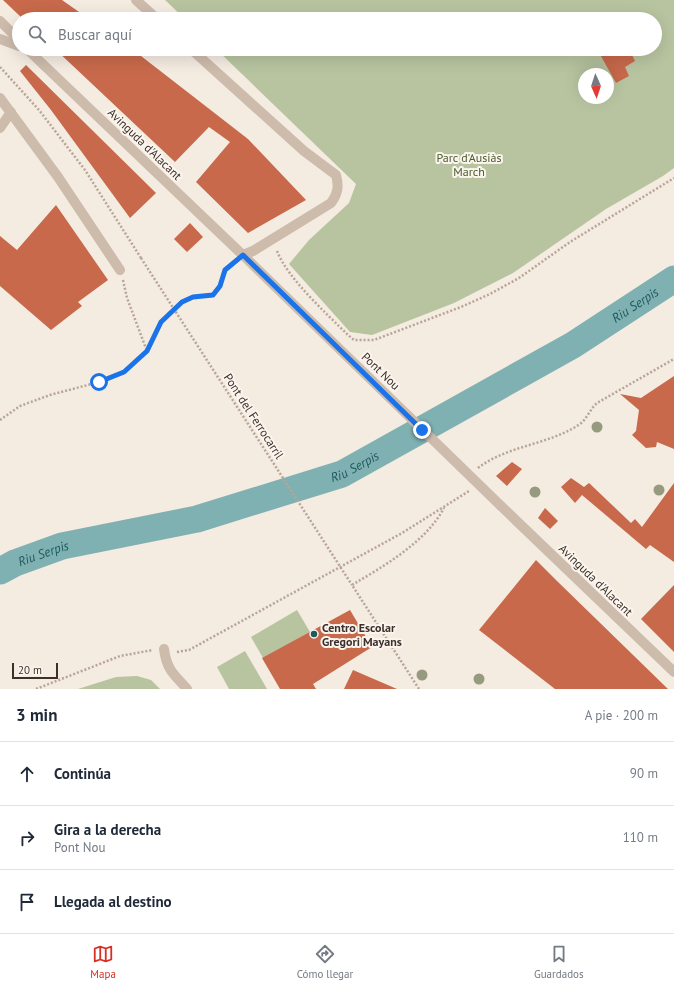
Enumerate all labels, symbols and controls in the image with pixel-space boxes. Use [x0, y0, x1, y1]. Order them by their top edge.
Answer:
search box [12, 12, 662, 56]
icon: search [26, 23, 48, 45]
text: Buscar aquí [58, 25, 132, 44]
north arrow [578, 68, 614, 104]
street label: Avinguda d'Alacant [105, 105, 185, 183]
park label: Parc d'Ausiàs March [436, 150, 502, 179]
water label: Riu Serpis [608, 283, 662, 326]
street label: Pont Nou [359, 349, 403, 393]
street label: Pont del Ferrocarril [221, 370, 288, 462]
route start [90, 373, 108, 391]
route end [413, 421, 431, 439]
water label: Riu Serpis [328, 446, 383, 486]
water label: Riu Serpis [16, 536, 71, 570]
street label: Avinguda d'Alacant [556, 541, 636, 619]
place label: Centro Escolar Gregori Mayans [322, 620, 402, 649]
marker: Centro Escolar Gregori Mayans [309, 629, 319, 639]
scale bar [12, 661, 58, 680]
text: 20 m [18, 663, 42, 677]
text: 3 min [16, 704, 57, 726]
text: A pie · 200 m [585, 707, 658, 724]
icon: ahead [16, 763, 38, 785]
text: Continúa [54, 764, 111, 783]
text: 90 m [630, 765, 658, 782]
text: Gira a la derecha [54, 820, 161, 839]
icon: right [16, 827, 38, 849]
text: 110 m [623, 829, 658, 846]
text: Pont Nou [54, 839, 105, 856]
icon: arrive [16, 891, 38, 913]
text: Llegada al destino [54, 892, 172, 911]
tab: Mapa [90, 943, 116, 981]
tab: Cómo llegar [297, 943, 353, 981]
tab: Guardados [534, 943, 584, 981]

